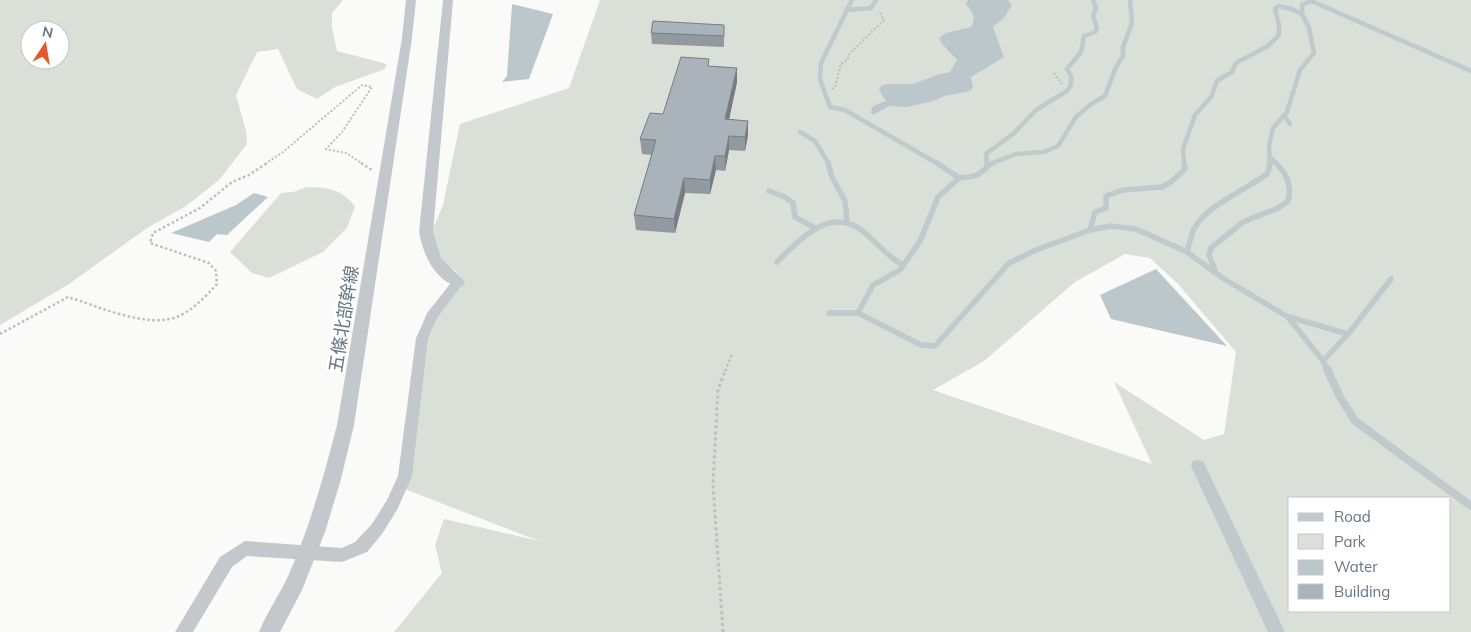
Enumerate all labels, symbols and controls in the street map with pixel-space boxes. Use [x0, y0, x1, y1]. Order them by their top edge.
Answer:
north arrow [20, 20, 70, 70]
text: N [41, 22, 55, 42]
street label: 五條北部幹線 [324, 264, 363, 374]
legend [1288, 497, 1451, 612]
text: Road [1334, 507, 1371, 526]
text: Park [1334, 532, 1366, 551]
text: Water [1334, 557, 1378, 576]
text: Building [1334, 582, 1390, 601]

